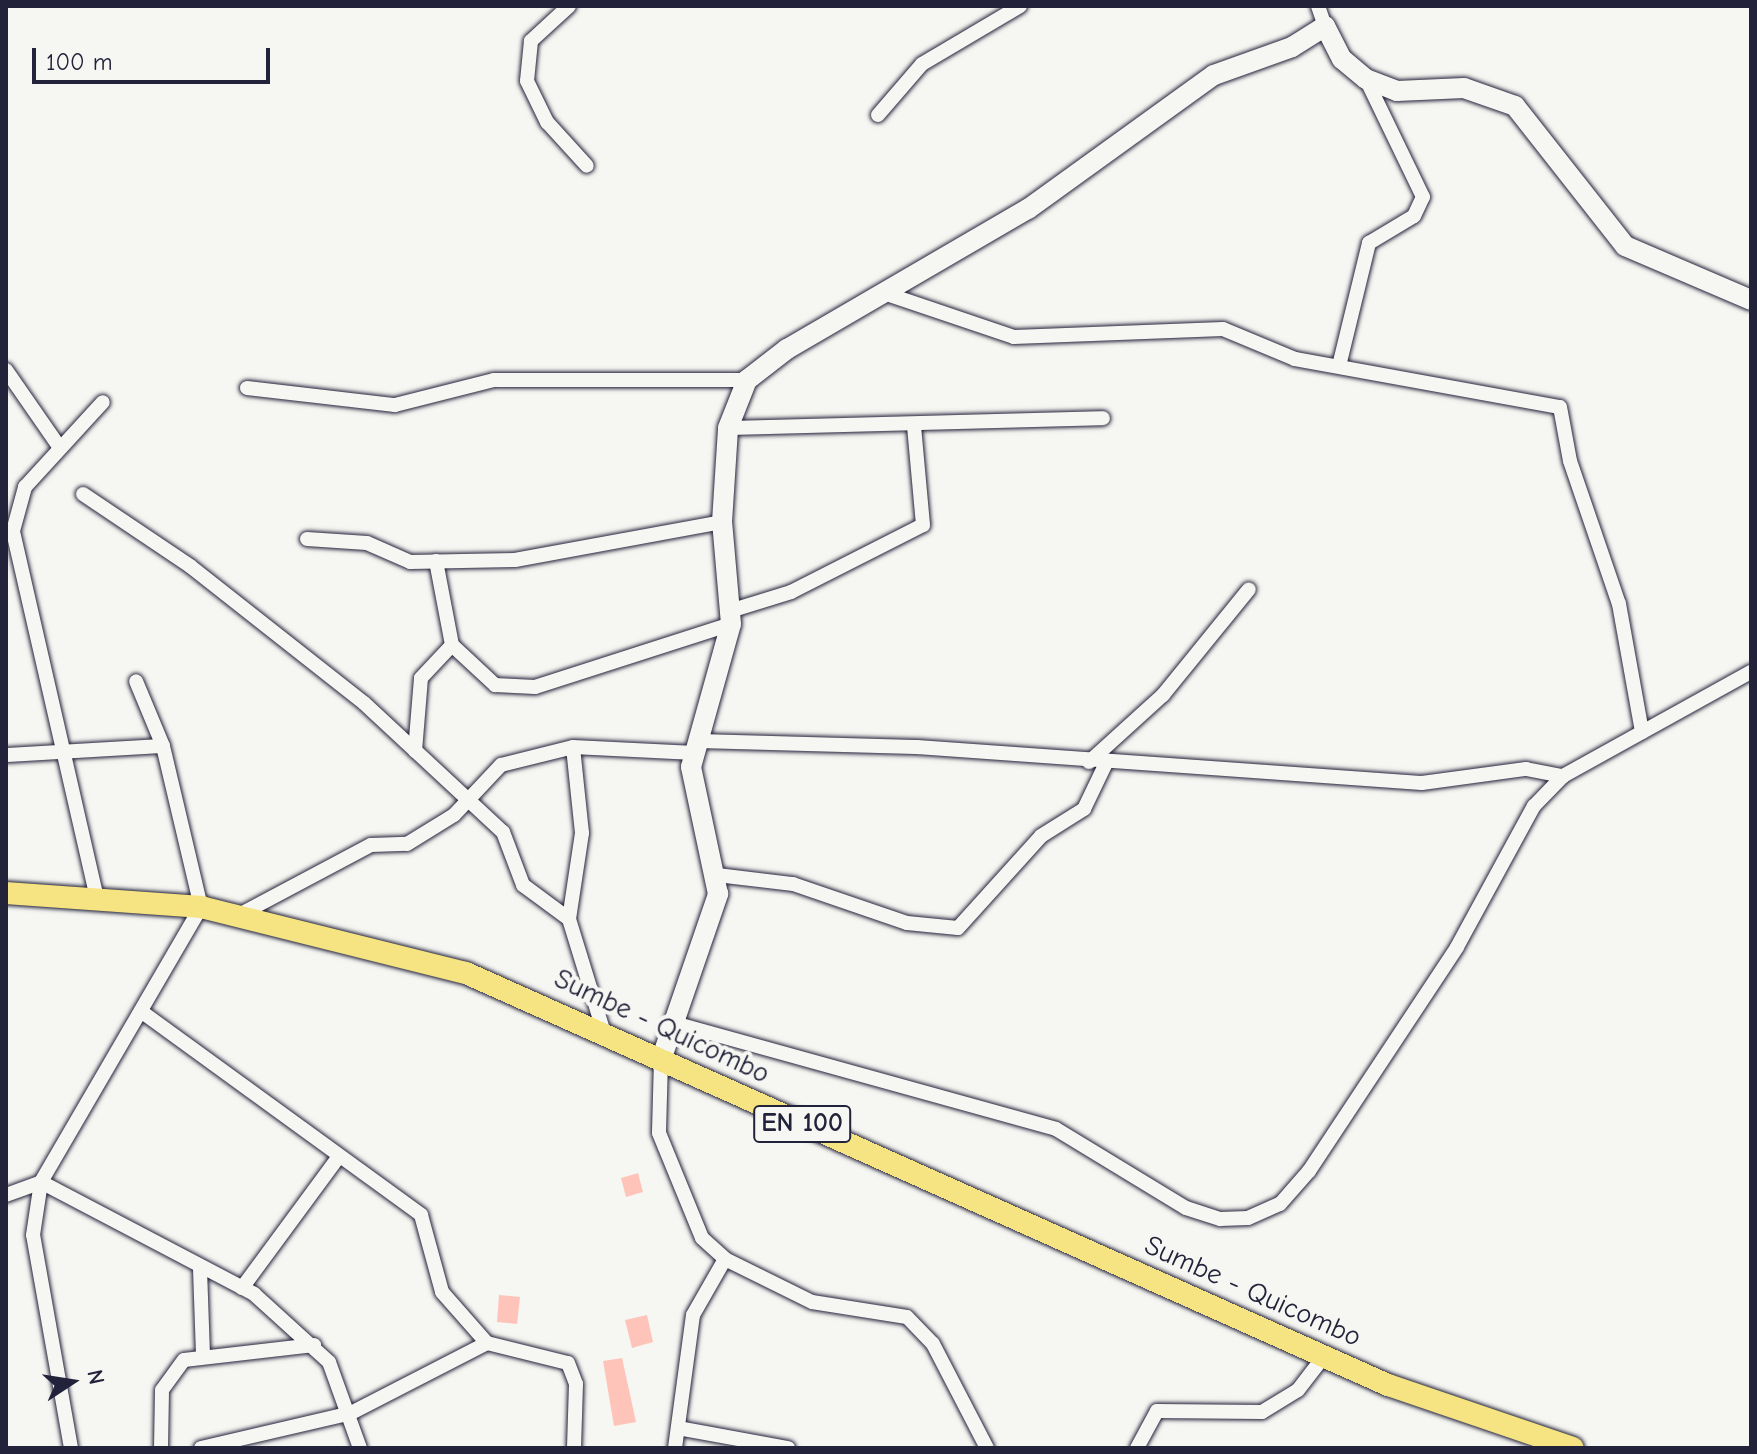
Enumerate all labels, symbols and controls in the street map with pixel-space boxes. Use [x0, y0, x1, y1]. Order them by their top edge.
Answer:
scale bar [36, 32, 274, 82]
text: 100 m [46, 48, 113, 76]
street label: Sumbe - Quicombo [549, 961, 775, 1091]
road number: EN 100 [752, 1102, 852, 1146]
street label: Sumbe - Quicombo [1139, 1228, 1367, 1354]
north arrow [32, 1342, 112, 1422]
text: N [81, 1367, 110, 1387]

